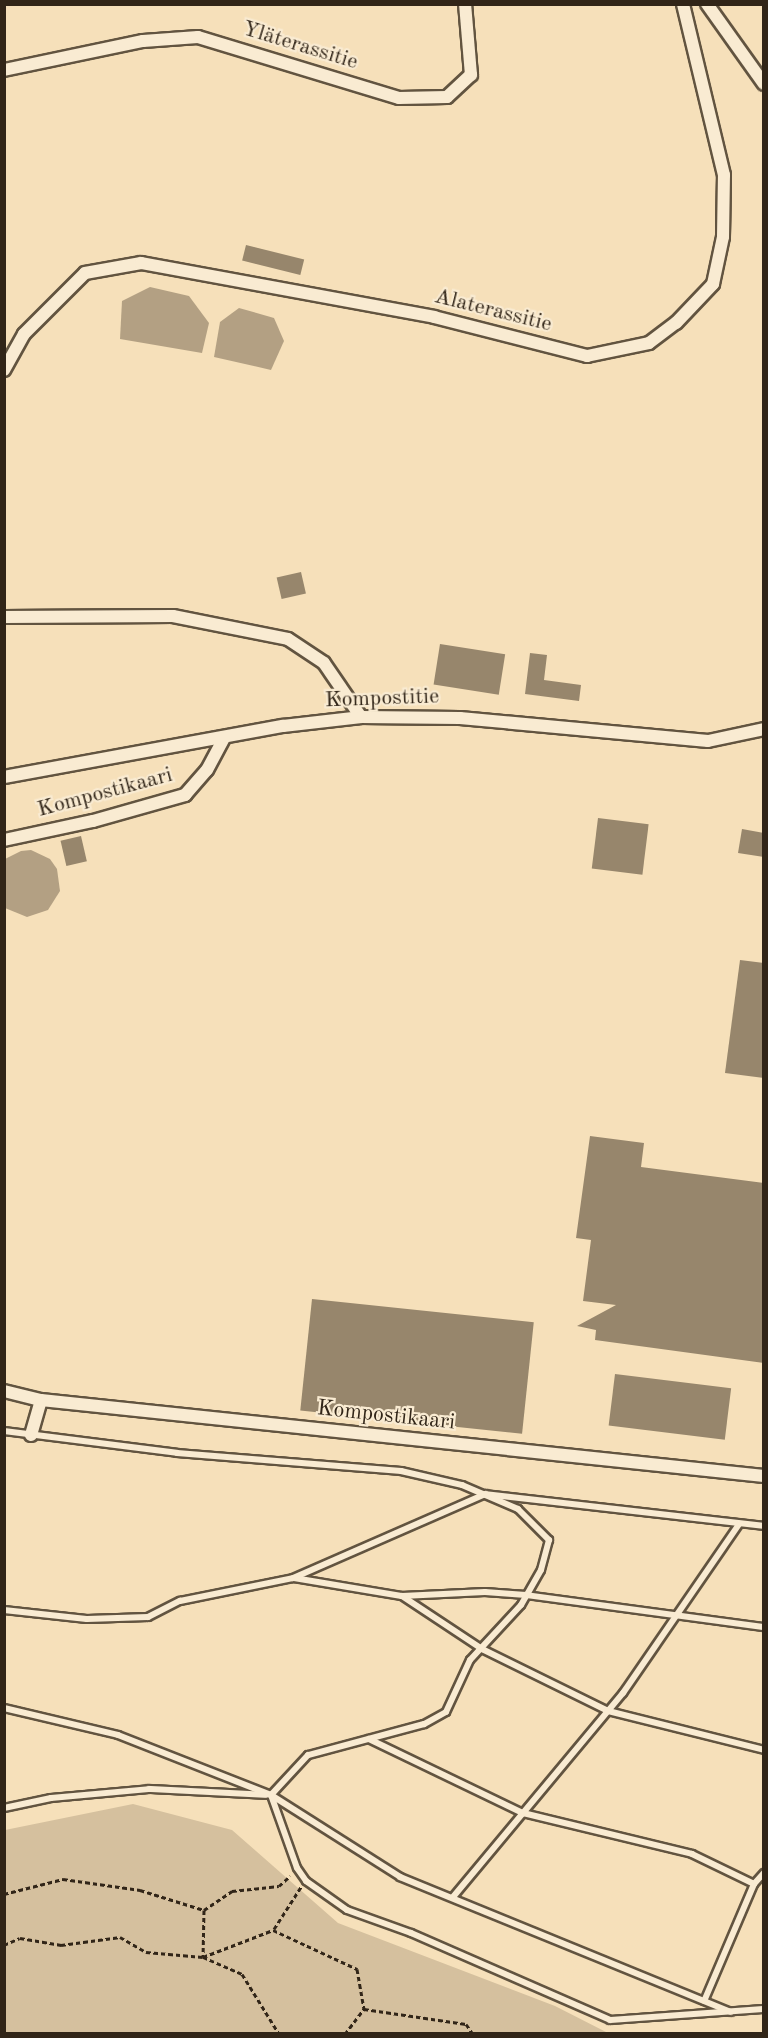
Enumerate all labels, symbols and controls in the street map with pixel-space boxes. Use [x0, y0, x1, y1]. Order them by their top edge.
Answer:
street label: Yläterassitie [239, 16, 361, 76]
street label: Alaterassitie [432, 284, 554, 338]
street label: Kompostitie [324, 684, 440, 714]
street label: Kompostikaari [35, 762, 175, 824]
street label: Kompostikaari [316, 1396, 456, 1436]

